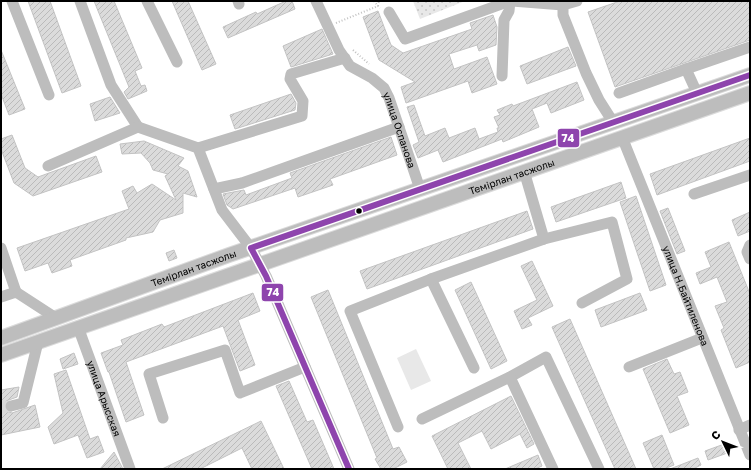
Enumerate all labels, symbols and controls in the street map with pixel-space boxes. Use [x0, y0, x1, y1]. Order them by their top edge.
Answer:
street label: улица Оспанова [381, 90, 418, 169]
line badge: 74 [557, 128, 580, 148]
text: 74 [562, 131, 575, 144]
street label: Темірлан тасжолы [467, 156, 556, 197]
unlabelled marker [354, 206, 364, 216]
street label: улица Н.Байтиленова [660, 244, 711, 347]
street label: Темірлан тасжолы [149, 247, 238, 289]
line badge: 74 [261, 283, 284, 302]
text: 74 [267, 285, 280, 298]
street label: улица Арысская [85, 359, 124, 438]
north arrow [703, 422, 743, 462]
text: С [708, 427, 723, 442]

